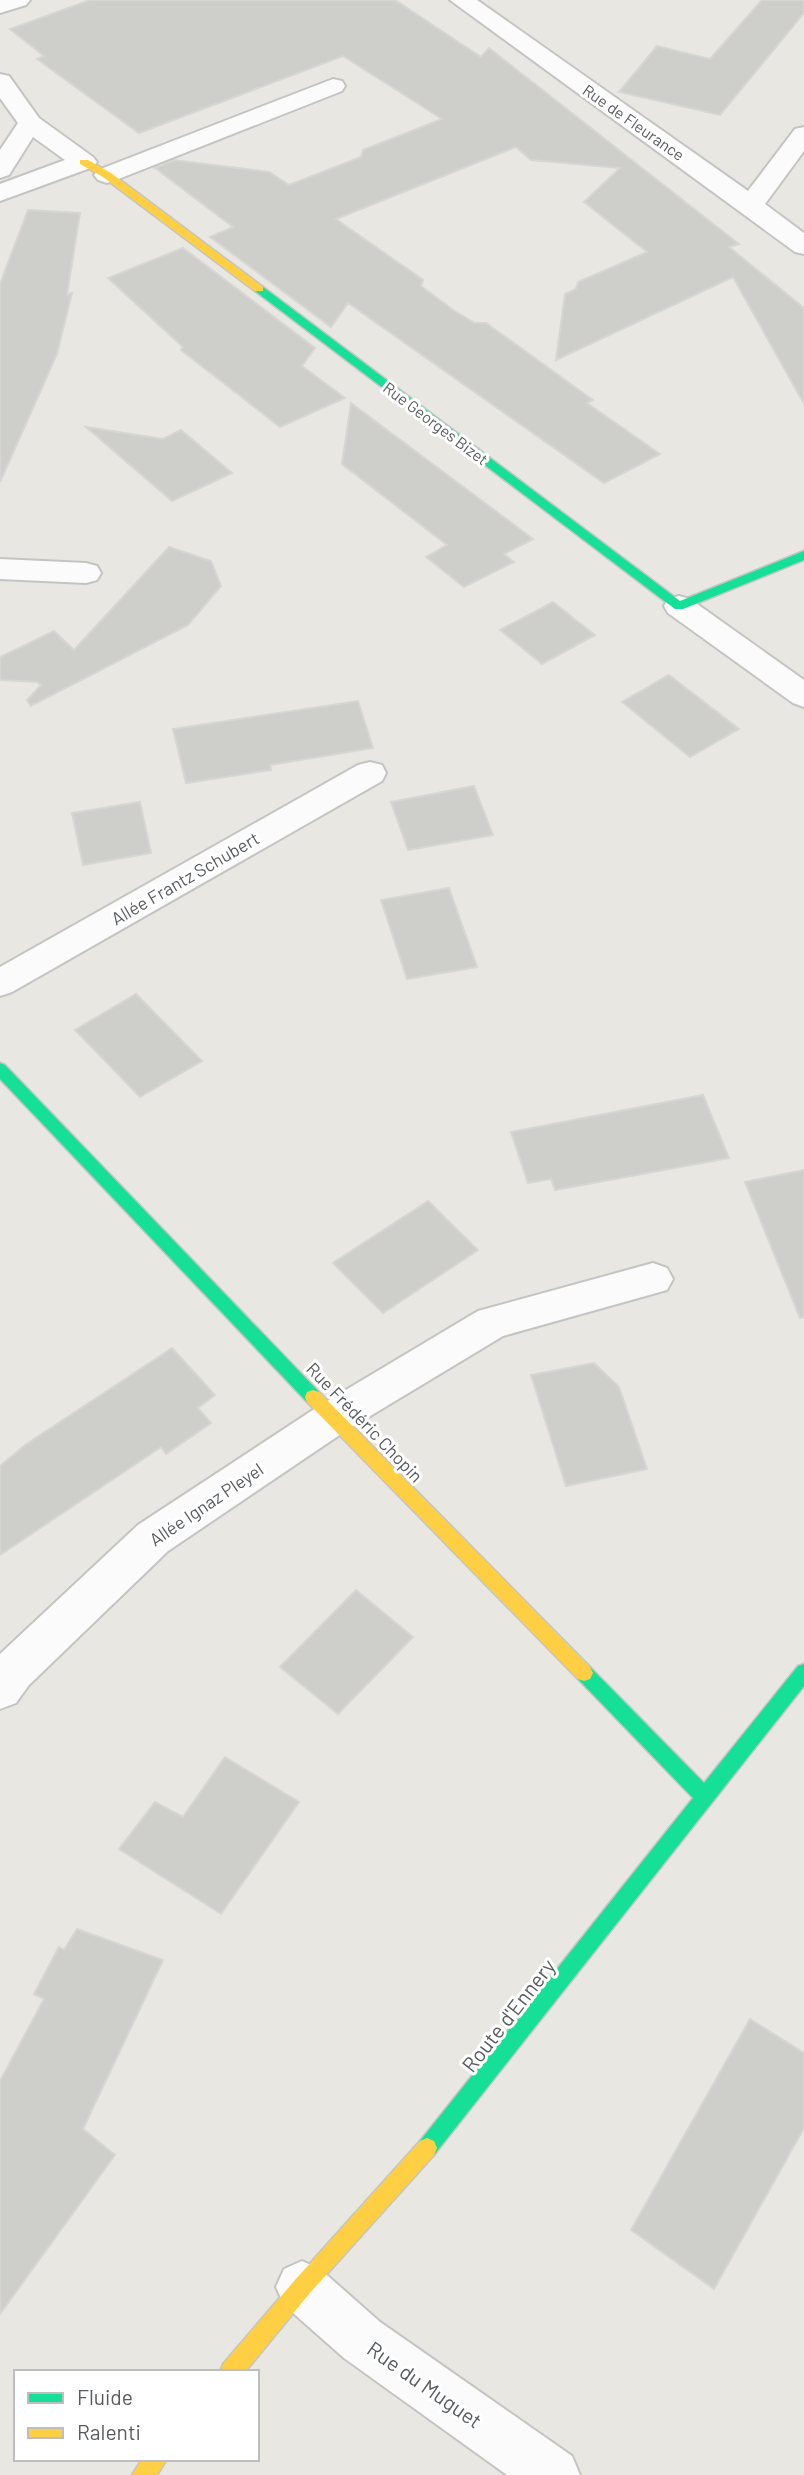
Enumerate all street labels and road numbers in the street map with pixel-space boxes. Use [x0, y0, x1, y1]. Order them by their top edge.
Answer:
street label: Rue de Fleurance [580, 80, 688, 164]
street label: Rue Georges Bizet [380, 377, 492, 469]
street label: Allée Frantz Schubert [107, 827, 263, 929]
street label: Rue Frédéric Chopin [302, 1358, 428, 1486]
street label: Allée Ignaz Pleyel [145, 1458, 267, 1550]
street label: Route d'Ennery [456, 1953, 560, 2077]
street label: Rue du Muguet [363, 2335, 487, 2433]

